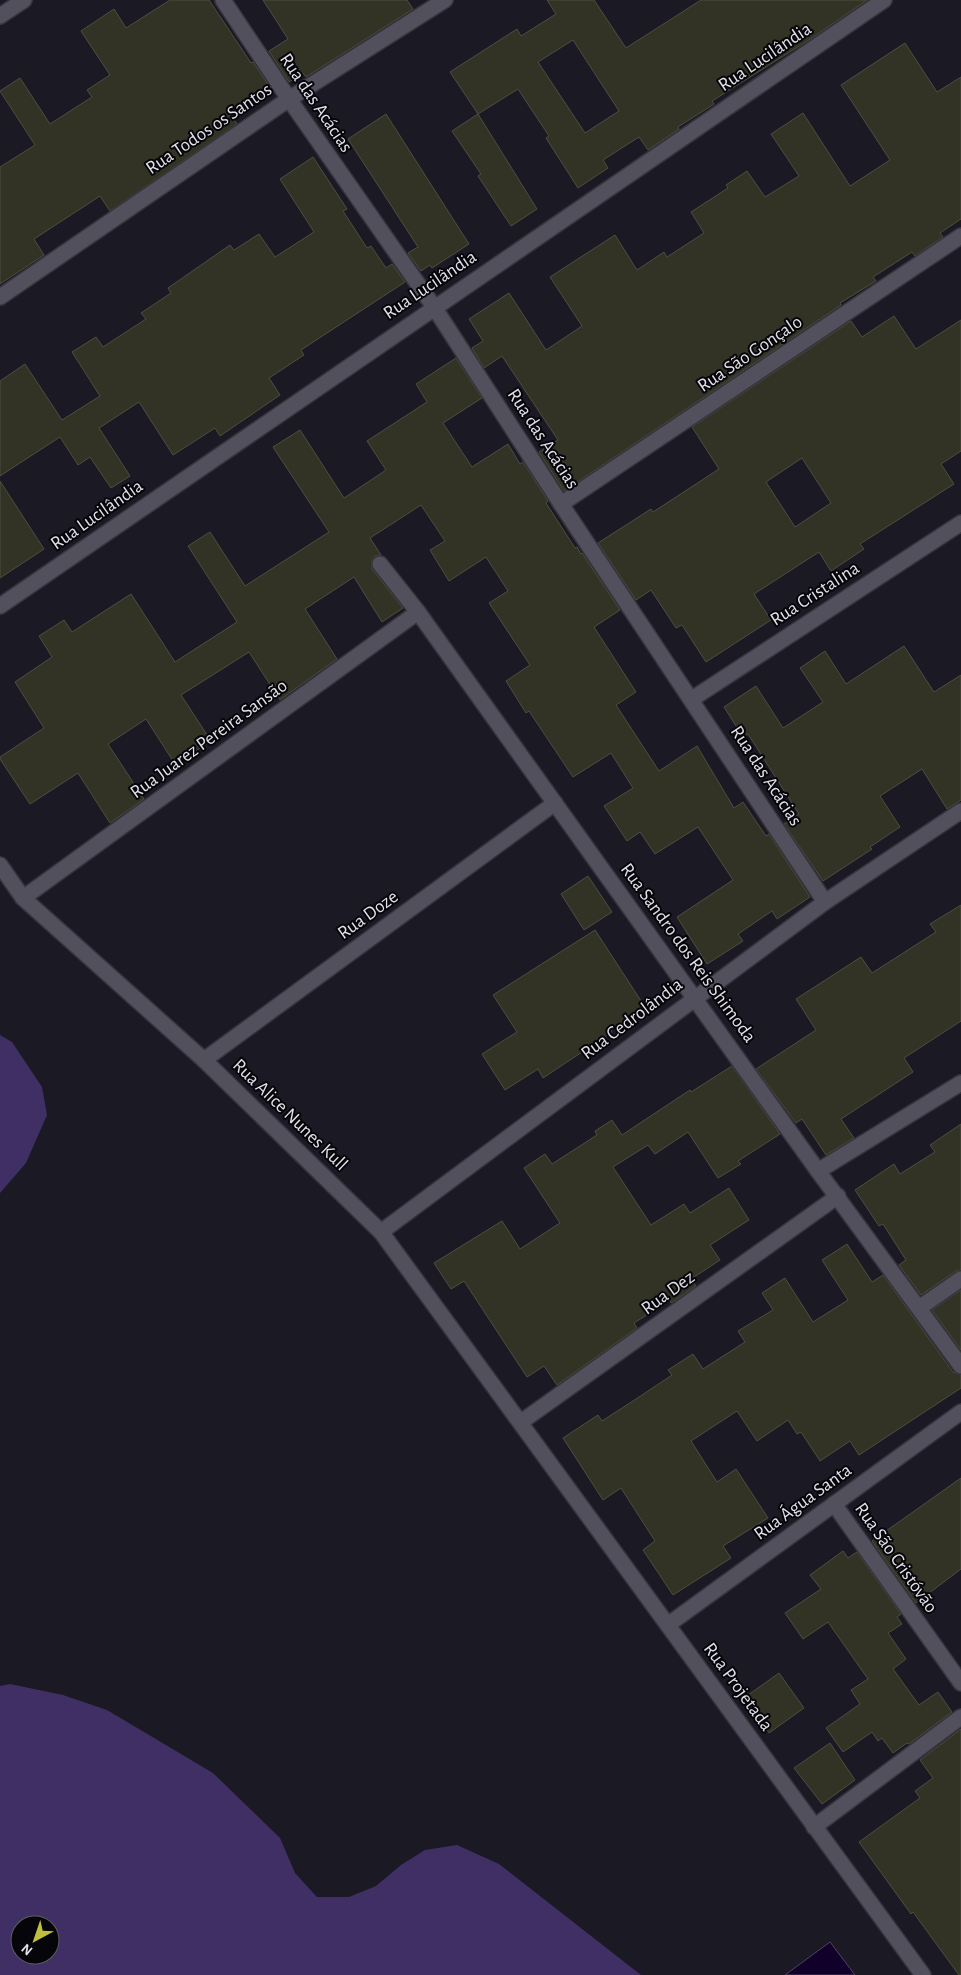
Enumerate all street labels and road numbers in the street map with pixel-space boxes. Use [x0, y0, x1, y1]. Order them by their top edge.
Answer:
street label: Rua Lucilândia [715, 19, 815, 95]
street label: Rua das Acácias [276, 50, 356, 156]
street label: Rua Todos os Santos [143, 80, 275, 178]
street label: Rua Lucilândia [380, 247, 480, 323]
street label: Rua São Gonçalo [694, 312, 806, 396]
street label: Rua das Acácias [504, 386, 582, 492]
street label: Rua Lucilândia [48, 476, 147, 554]
street label: Rua Cristalina [767, 558, 863, 630]
street label: Rua Juarez Pereira Sansão [127, 676, 291, 802]
street label: Rua das Acácias [727, 723, 805, 829]
street label: Rua Sandro dos Reis Shimoda [617, 860, 759, 1046]
street label: Rua Doze [334, 887, 402, 943]
street label: Rua Cedrolândia [578, 975, 686, 1063]
street label: Rua Alice Nunes Kull [229, 1056, 351, 1174]
street label: Rua Dez [638, 1267, 698, 1319]
street label: Rua Água Santa [750, 1459, 855, 1544]
street label: Rua São Cristóvão [851, 1499, 941, 1617]
street label: Rua Projetada [700, 1639, 776, 1735]

